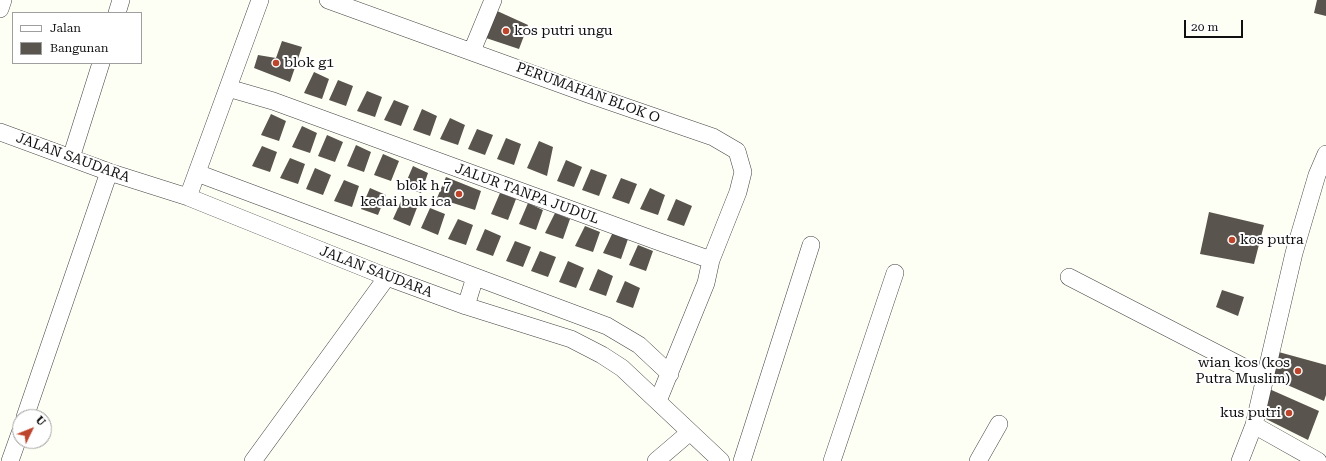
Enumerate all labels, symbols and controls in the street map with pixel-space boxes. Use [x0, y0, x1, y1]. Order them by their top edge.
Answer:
legend [12, 12, 142, 64]
scale bar [1186, 12, 1245, 38]
text: 20 m [1191, 20, 1218, 34]
text: Jalan [50, 21, 81, 35]
place label: kos putri ungu [514, 23, 613, 39]
marker: kos putri ungu [501, 26, 511, 36]
text: Bangunan [50, 41, 109, 55]
place label: blok g1 [284, 55, 334, 71]
marker: blok g1 [271, 58, 281, 68]
street label: PERUMAHAN BLOK O [514, 59, 662, 127]
street label: JALAN SAUDARA [14, 130, 132, 186]
street label: JALUR TANPA JUDUL [453, 160, 601, 228]
place label: blok h 7 kedai buk ica [360, 178, 451, 210]
marker: blok h 7 kedai buk ica [454, 189, 464, 199]
place label: kos putra [1240, 232, 1304, 248]
marker: kos putra [1227, 235, 1237, 245]
street label: JALAN SAUDARA [317, 243, 435, 301]
place label: wian kos (kos Putra Muslim) [1195, 355, 1290, 388]
marker: wian kos (kos Putra Muslim) [1293, 366, 1303, 376]
place label: kus putri [1220, 405, 1281, 421]
marker: kus putri [1284, 408, 1294, 418]
north arrow [12, 409, 52, 449]
text: U [33, 414, 48, 429]

